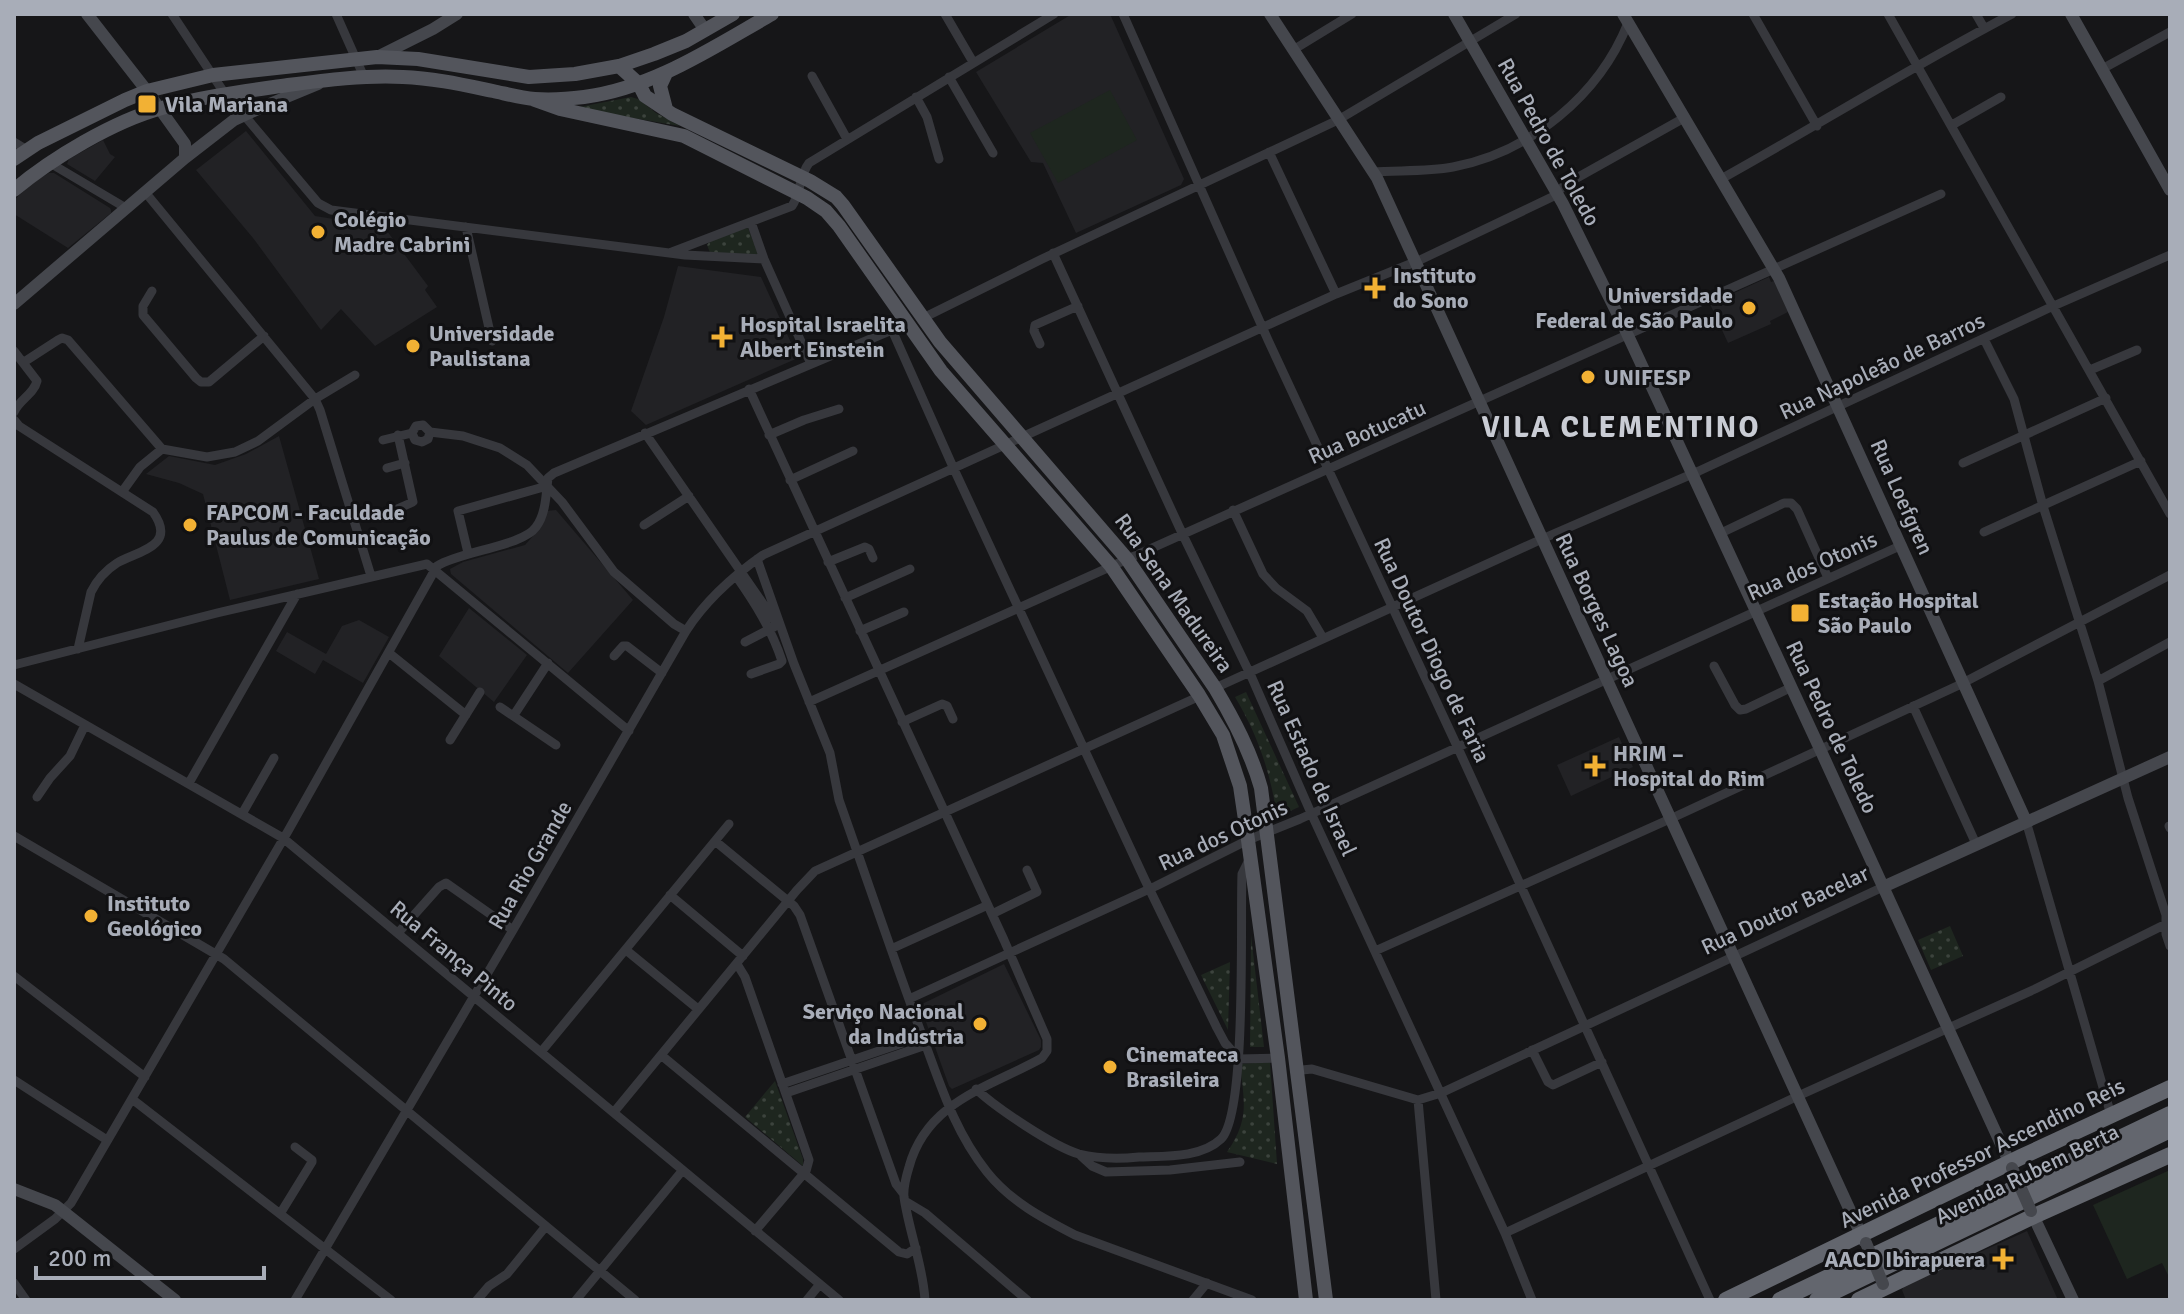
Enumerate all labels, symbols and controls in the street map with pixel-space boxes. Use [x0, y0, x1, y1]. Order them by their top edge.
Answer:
street label: Rua Pedro de Toledo [1492, 53, 1606, 231]
place label: Vila Mariana [165, 91, 288, 118]
marker: Vila Mariana [136, 93, 158, 115]
place label: Colégio Madre Cabrini [334, 206, 470, 258]
marker: Colégio Madre Cabrini [309, 223, 327, 241]
place label: Instituto do Sono [1393, 262, 1476, 314]
marker: Instituto do Sono [1364, 277, 1386, 299]
place label: Universidade Federal de São Paulo [1535, 282, 1733, 334]
marker: Universidade Federal de São Paulo [1740, 299, 1758, 317]
street label: Rua Napoleão de Barros [1775, 307, 1989, 425]
place label: Hospital Israelita Albert Einstein [740, 311, 906, 363]
place label: Universidade Paulistana [429, 320, 555, 372]
marker: Hospital Israelita Albert Einstein [711, 326, 733, 348]
marker: Universidade Paulistana [404, 337, 422, 355]
place label: UNIFESP [1604, 364, 1691, 391]
marker: UNIFESP [1579, 368, 1597, 386]
street label: Rua Botucatu [1304, 394, 1430, 470]
district label: VILA CLEMENTINO [1482, 409, 1760, 446]
street label: Rua Loefgren [1865, 435, 1939, 559]
place label: FAPCOM - Faculdade Paulus de Comunicação [206, 499, 431, 551]
street label: Rua Sena Madureira [1109, 508, 1239, 678]
marker: FAPCOM - Faculdade Paulus de Comunicação [181, 516, 199, 534]
street label: Rua dos Otonis [1743, 525, 1881, 607]
street label: Rua Borges Lagoa [1549, 529, 1645, 691]
street label: Rua Doutor Diogo de Faria [1368, 533, 1496, 767]
place label: Estação Hospital São Paulo [1818, 587, 1979, 639]
marker: Estação Hospital São Paulo [1789, 602, 1811, 624]
street label: Rua Pedro de Toledo [1780, 636, 1884, 818]
street label: Rua Estado de Israel [1261, 676, 1363, 860]
place label: HRIM – Hospital do Rim [1613, 740, 1765, 792]
marker: HRIM – Hospital do Rim [1584, 755, 1606, 777]
street label: Rua dos Otonis [1154, 793, 1292, 877]
street label: Rua Rio Grande [482, 796, 578, 934]
street label: Rua Doutor Bacelar [1697, 859, 1873, 961]
place label: Instituto Geológico [107, 890, 202, 942]
street label: Rua França Pinto [385, 895, 523, 1017]
marker: Instituto Geológico [82, 907, 100, 925]
place label: Serviço Nacional da Indústria [803, 998, 964, 1050]
marker: Serviço Nacional da Indústria [971, 1015, 989, 1033]
place label: Cinemateca Brasileira [1126, 1041, 1239, 1093]
marker: Cinemateca Brasileira [1101, 1058, 1119, 1076]
street label: Avenida Professor Ascendino Reis [1835, 1072, 2129, 1234]
street label: Avenida Rubem Berta [1931, 1118, 2123, 1230]
scale bar [36, 1230, 264, 1280]
text: 200 m [48, 1243, 111, 1273]
place label: AACD Ibirapuera [1825, 1246, 1985, 1273]
marker: AACD Ibirapuera [1992, 1248, 2014, 1270]

